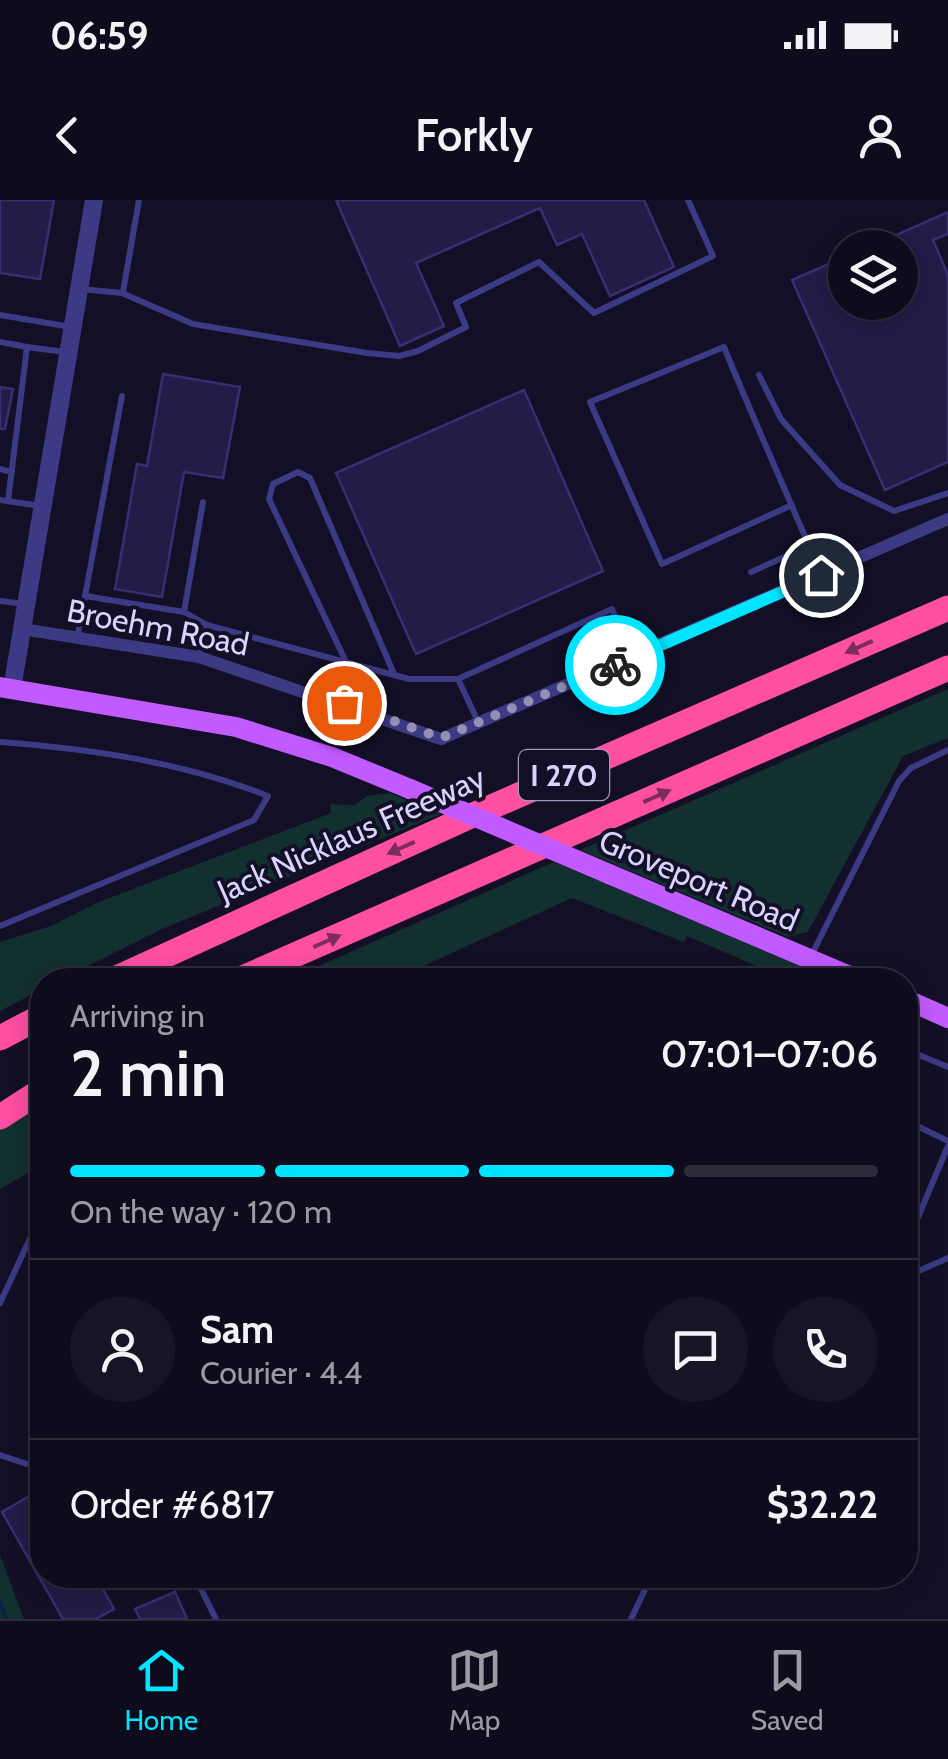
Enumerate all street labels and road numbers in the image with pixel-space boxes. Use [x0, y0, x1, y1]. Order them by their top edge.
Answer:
street label: Broehm Road [64, 590, 252, 664]
road number: I 270 [519, 750, 609, 800]
street label: Jack Nicklaus Freeway [210, 757, 491, 911]
street label: Groveport Road [593, 820, 805, 940]

